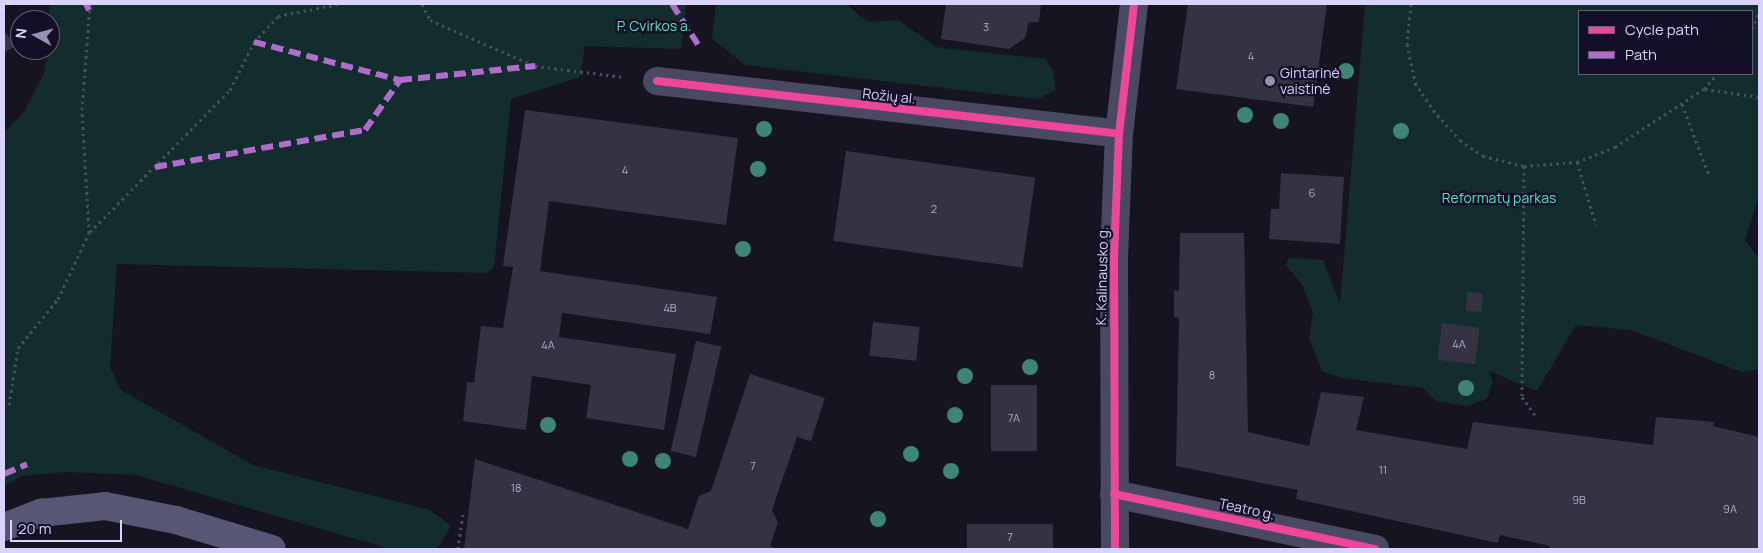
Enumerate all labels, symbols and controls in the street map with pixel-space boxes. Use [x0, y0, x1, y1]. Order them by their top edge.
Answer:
north arrow [10, 10, 60, 60]
legend [1578, 10, 1753, 75]
park label: P. Cvirkos a. [617, 18, 691, 34]
text: Cycle path [1625, 19, 1699, 40]
house number: 3 [983, 20, 989, 34]
text: N [11, 27, 31, 39]
text: Path [1625, 44, 1657, 65]
house number: 4 [1248, 49, 1254, 63]
place label: Gintarinė vaistinė [1280, 65, 1340, 98]
marker: Gintarinė vaistinė [1264, 75, 1276, 87]
street label: Rožių al. [862, 85, 916, 107]
house number: 4 [622, 163, 628, 177]
house number: 6 [1309, 186, 1315, 200]
park label: Reformatų parkas [1442, 190, 1556, 206]
house number: 2 [931, 202, 937, 216]
street label: K. Kalinausko g. [1093, 226, 1111, 326]
house number: 4B [663, 301, 677, 315]
house number: 4A [1452, 337, 1466, 351]
house number: 4A [541, 338, 555, 352]
house number: 8 [1209, 368, 1215, 382]
house number: 7A [1008, 411, 1020, 425]
house number: 7 [750, 459, 756, 473]
house number: 11 [1379, 463, 1387, 477]
house number: 18 [511, 481, 521, 495]
house number: 9B [1572, 493, 1586, 507]
street label: Teatro g. [1218, 495, 1276, 523]
house number: 9A [1723, 502, 1737, 516]
scale bar [12, 510, 125, 542]
text: 20 m [18, 518, 51, 539]
house number: 7 [1007, 530, 1013, 544]

